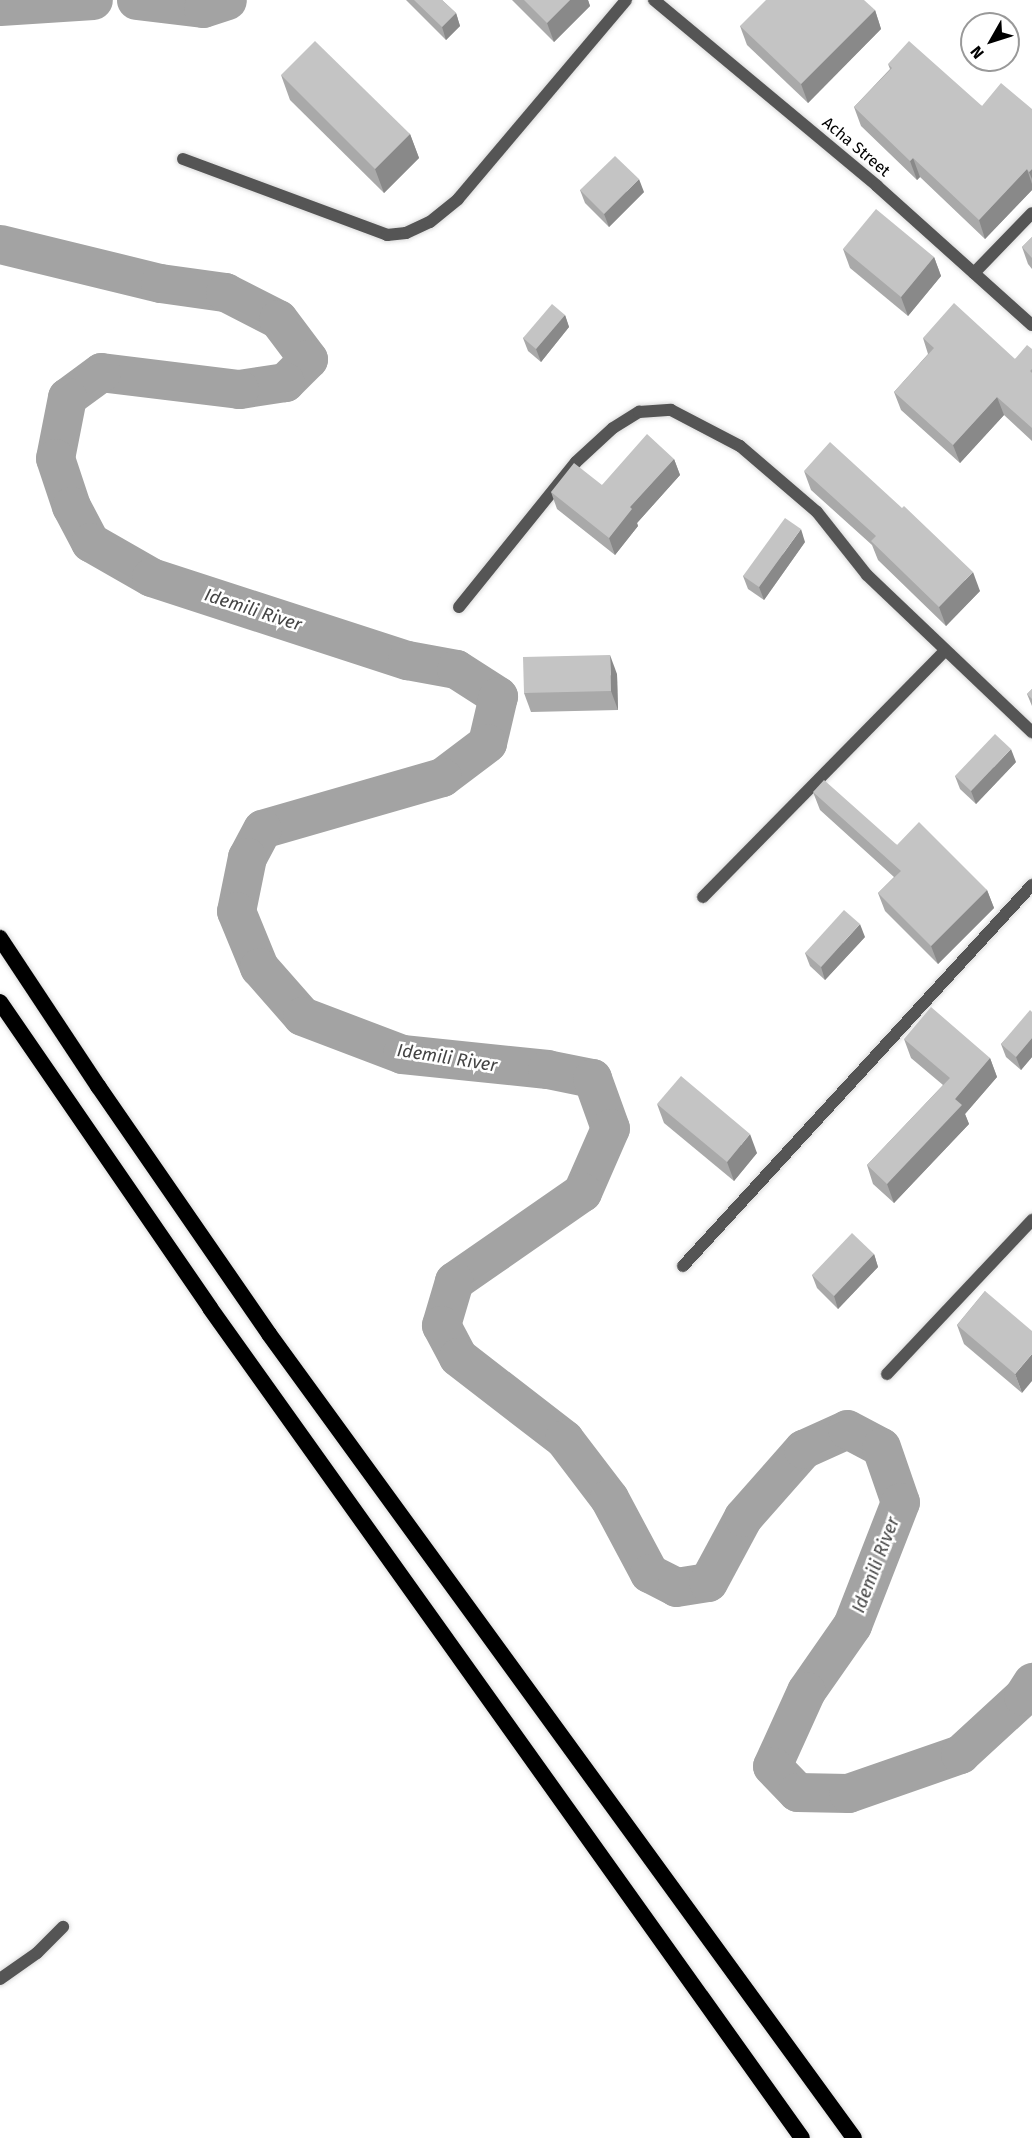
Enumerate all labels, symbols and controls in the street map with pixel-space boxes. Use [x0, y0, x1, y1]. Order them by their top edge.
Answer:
north arrow [960, 12, 1020, 72]
text: N [966, 42, 988, 62]
street label: Acha Street [818, 113, 894, 181]
water label: Idemili River [202, 584, 304, 636]
water label: Idemili River [395, 1039, 499, 1077]
water label: Idemili River [848, 1514, 904, 1616]

